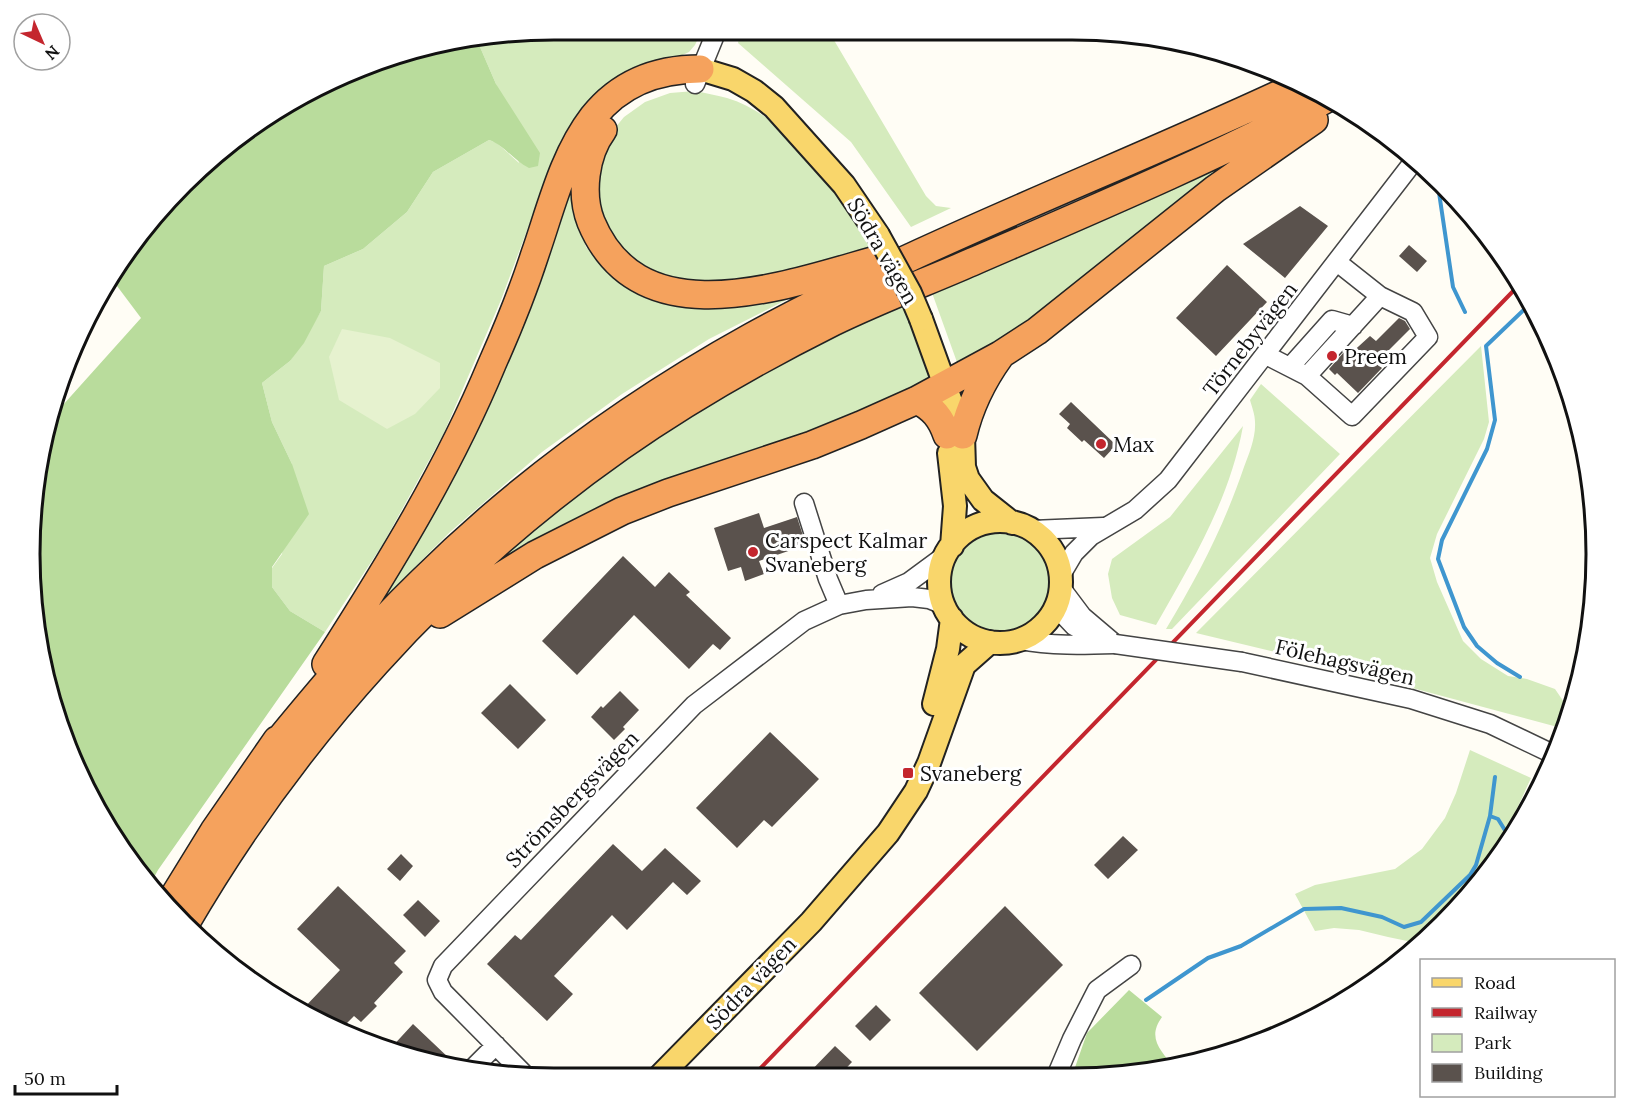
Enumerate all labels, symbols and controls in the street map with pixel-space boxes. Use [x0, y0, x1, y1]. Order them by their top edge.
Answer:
north arrow [12, 12, 72, 72]
text: N [41, 41, 64, 64]
street label: Södra vägen [842, 193, 925, 309]
street label: Törnebyvägen [1197, 276, 1303, 402]
place label: Preem [1344, 343, 1407, 370]
marker: Preem [1325, 349, 1339, 363]
place label: Max [1113, 431, 1154, 458]
marker: Max [1094, 437, 1108, 451]
place label: Carspect Kalmar Svaneberg [765, 527, 927, 578]
marker: Carspect Kalmar Svaneberg [746, 545, 760, 559]
street label: Fölehagsvägen [1273, 633, 1418, 691]
street label: Strömsbergsvägen [500, 725, 645, 873]
place label: Svaneberg [920, 760, 1022, 787]
marker: Svaneberg [901, 766, 915, 780]
street label: Södra vägen [700, 931, 802, 1035]
legend [1420, 959, 1615, 1097]
text: Road [1474, 971, 1516, 994]
text: Railway [1474, 1001, 1538, 1024]
text: Park [1474, 1031, 1512, 1054]
scale bar [15, 1058, 117, 1096]
text: Building [1474, 1061, 1544, 1084]
text: 50 m [24, 1067, 66, 1090]

